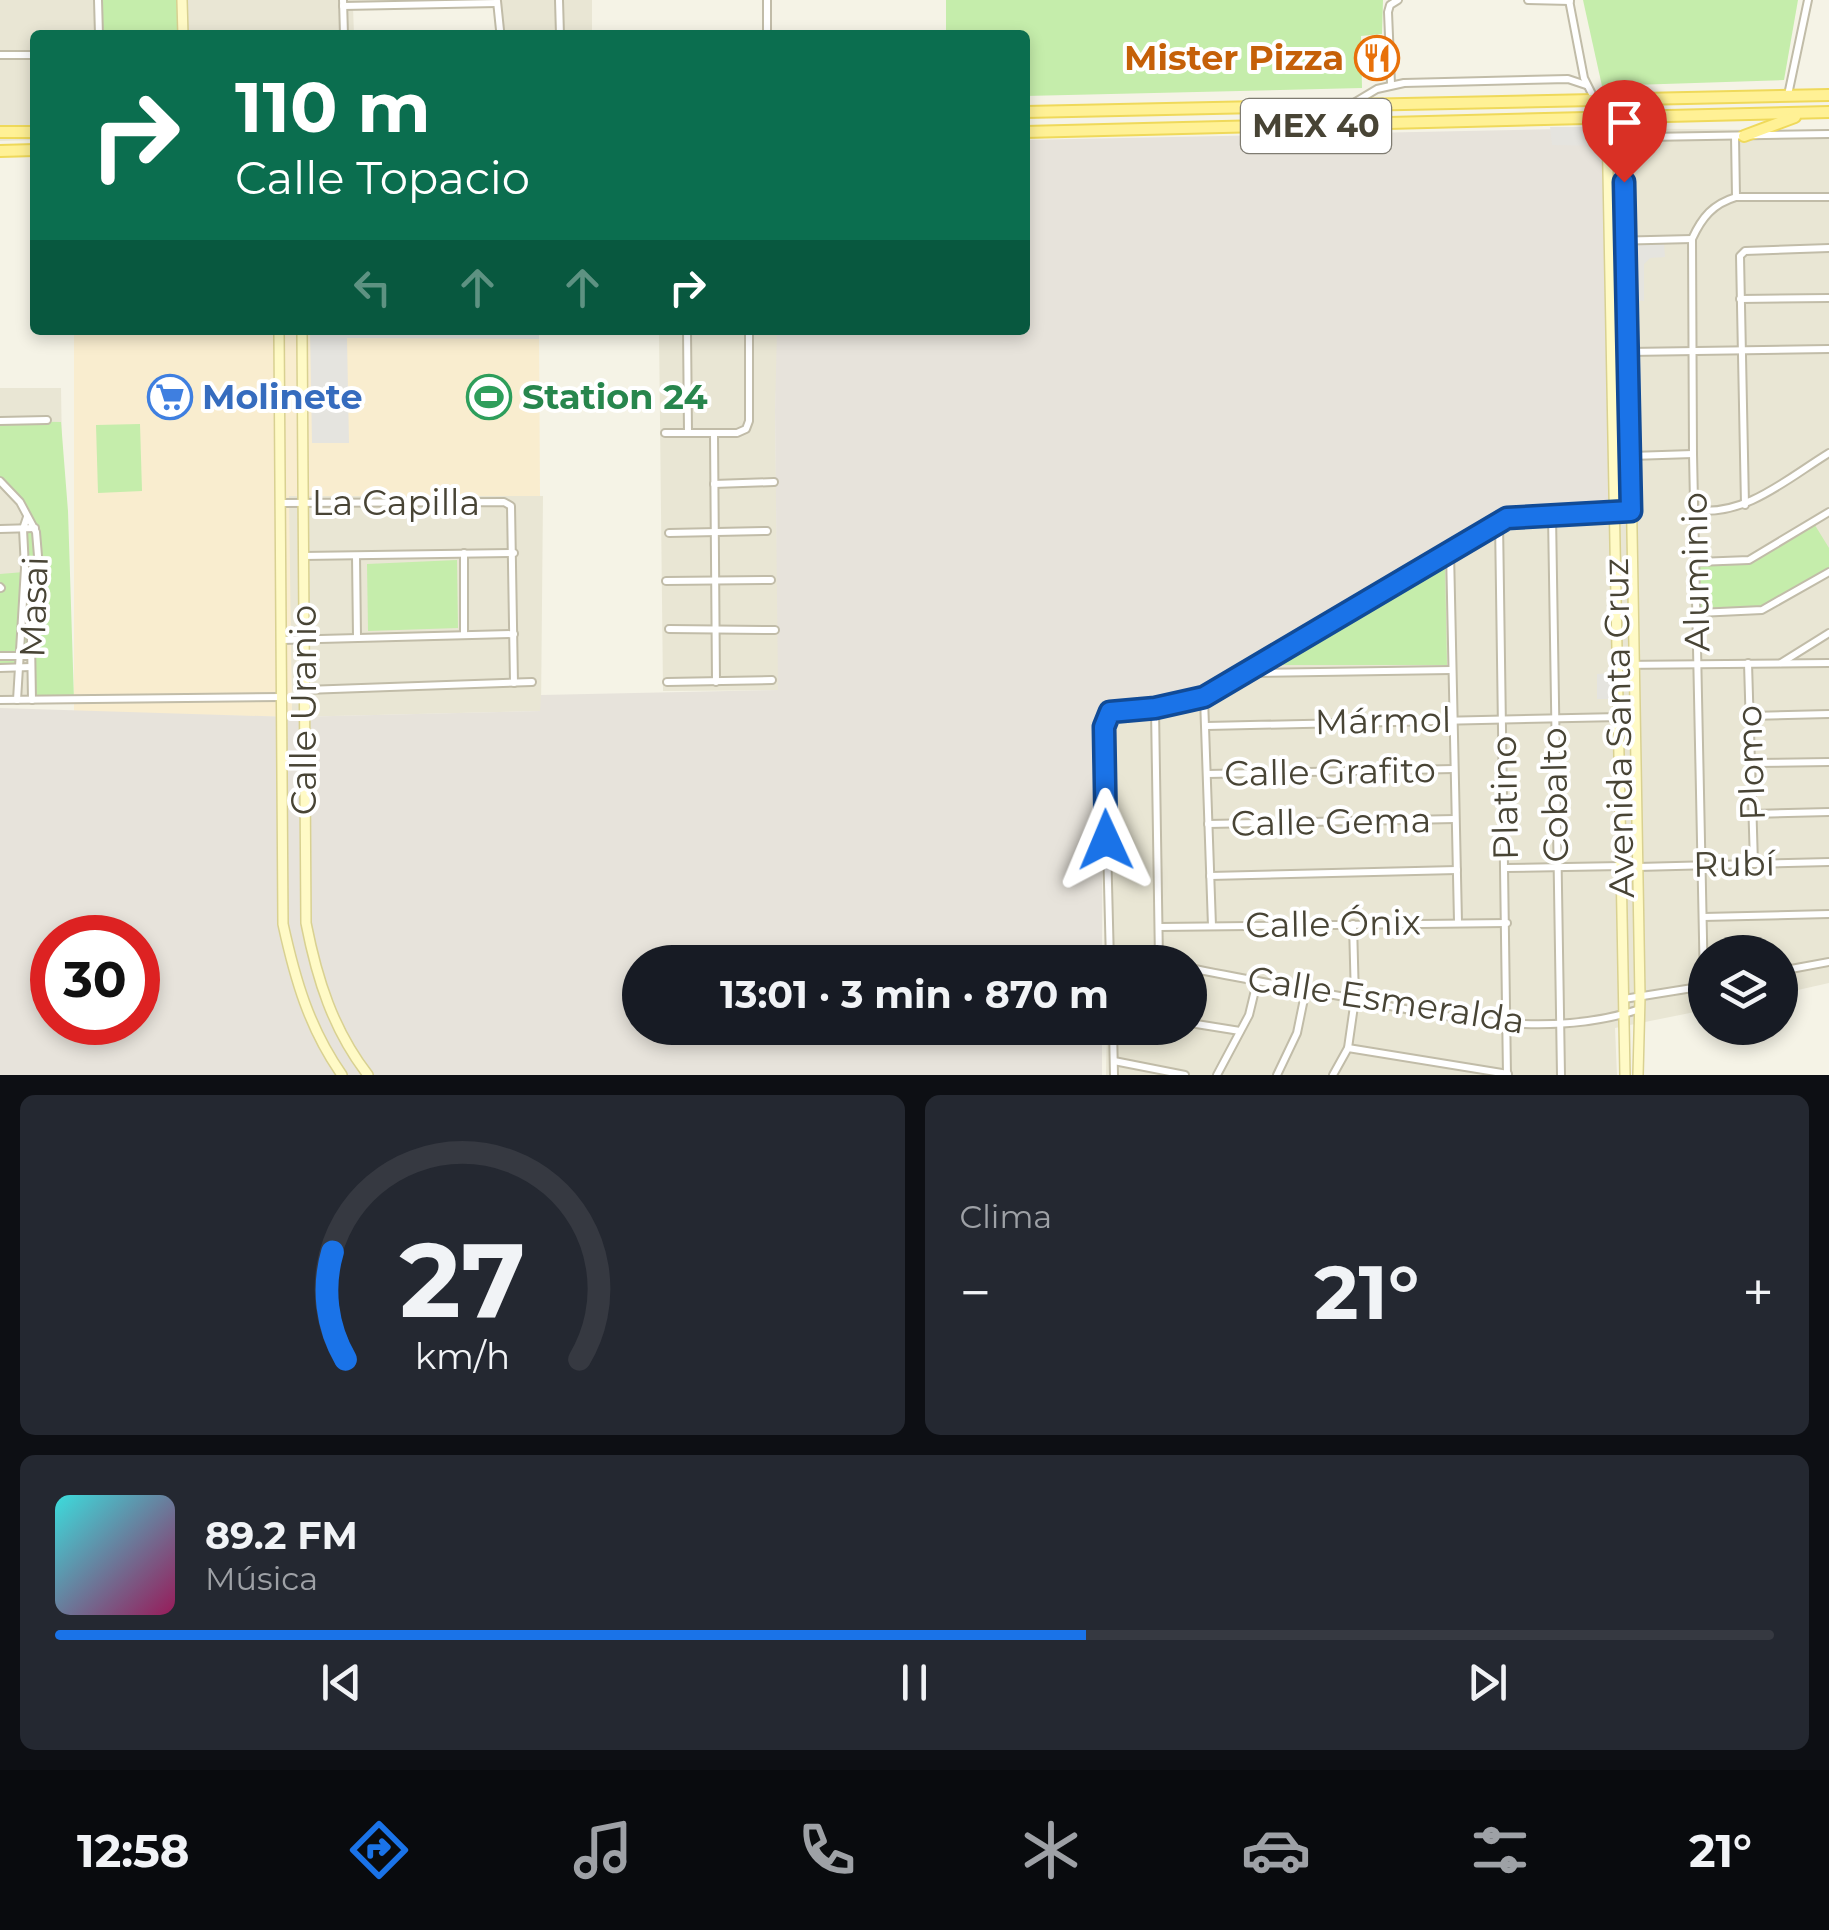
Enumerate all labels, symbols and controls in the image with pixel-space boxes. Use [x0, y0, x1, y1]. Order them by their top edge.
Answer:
restaurant icon: Mister Pizza [1354, 35, 1400, 81]
place label: Mister Pizza [1124, 36, 1344, 79]
text: 110 m [235, 64, 431, 150]
icon: right [70, 70, 200, 200]
pin [1582, 80, 1667, 183]
icon: arrive [1597, 95, 1652, 150]
road number: MEX 40 [1241, 99, 1391, 153]
text: Calle Topacio [235, 150, 530, 205]
icon: left [345, 260, 400, 315]
icon: ahead [450, 260, 505, 315]
icon: ahead [555, 260, 610, 315]
icon: right [660, 260, 715, 315]
supermarket icon: Molinete [147, 374, 193, 420]
sports icon: Station 24 [466, 374, 512, 420]
place label: Molinete [202, 375, 363, 418]
place label: Station 24 [522, 375, 708, 418]
street label: La Capilla [312, 481, 480, 524]
street label: Aluminio [1673, 492, 1718, 652]
street label: Masai [10, 556, 57, 658]
street label: Avenida Santa Cruz [1594, 558, 1643, 898]
street label: Calle Uranio [282, 605, 325, 815]
street label: Mármol [1314, 698, 1452, 743]
street label: Plomo [1727, 705, 1774, 822]
street label: Cobalto [1532, 727, 1577, 863]
street label: Platino [1482, 735, 1527, 861]
street label: Calle Grafito [1224, 748, 1436, 795]
position arrow [1054, 788, 1158, 892]
street label: Calle Gema [1230, 798, 1432, 845]
street label: Rubí [1693, 841, 1777, 886]
street label: Calle Ónix [1245, 900, 1421, 947]
speed limit sign: 30 [30, 915, 160, 1045]
map controls [1688, 935, 1798, 1045]
button: layers [1688, 935, 1798, 1045]
street label: Calle Esmeralda [1244, 956, 1528, 1043]
text: 13:01 · 3 min · 870 m [720, 971, 1109, 1018]
text: Clima [960, 1197, 1052, 1236]
text: 27 [399, 1216, 525, 1343]
text: 21° [1314, 1246, 1419, 1338]
text: − [960, 1259, 991, 1326]
text: + [1742, 1259, 1774, 1326]
text: km/h [415, 1334, 510, 1378]
text: 89.2 FM [205, 1512, 358, 1559]
text: Música [205, 1559, 318, 1598]
icon: previous [314, 1655, 369, 1710]
icon: pause [887, 1655, 942, 1710]
icon: next [1460, 1655, 1515, 1710]
icon: directions [344, 1815, 414, 1885]
icon: music [568, 1815, 638, 1885]
icon: phone [792, 1815, 862, 1885]
icon: climate [1016, 1815, 1086, 1885]
icon: car [1241, 1815, 1311, 1885]
icon: filters [1465, 1815, 1535, 1885]
text: 12:58 [77, 1823, 190, 1878]
text: 21° [1689, 1823, 1752, 1878]

